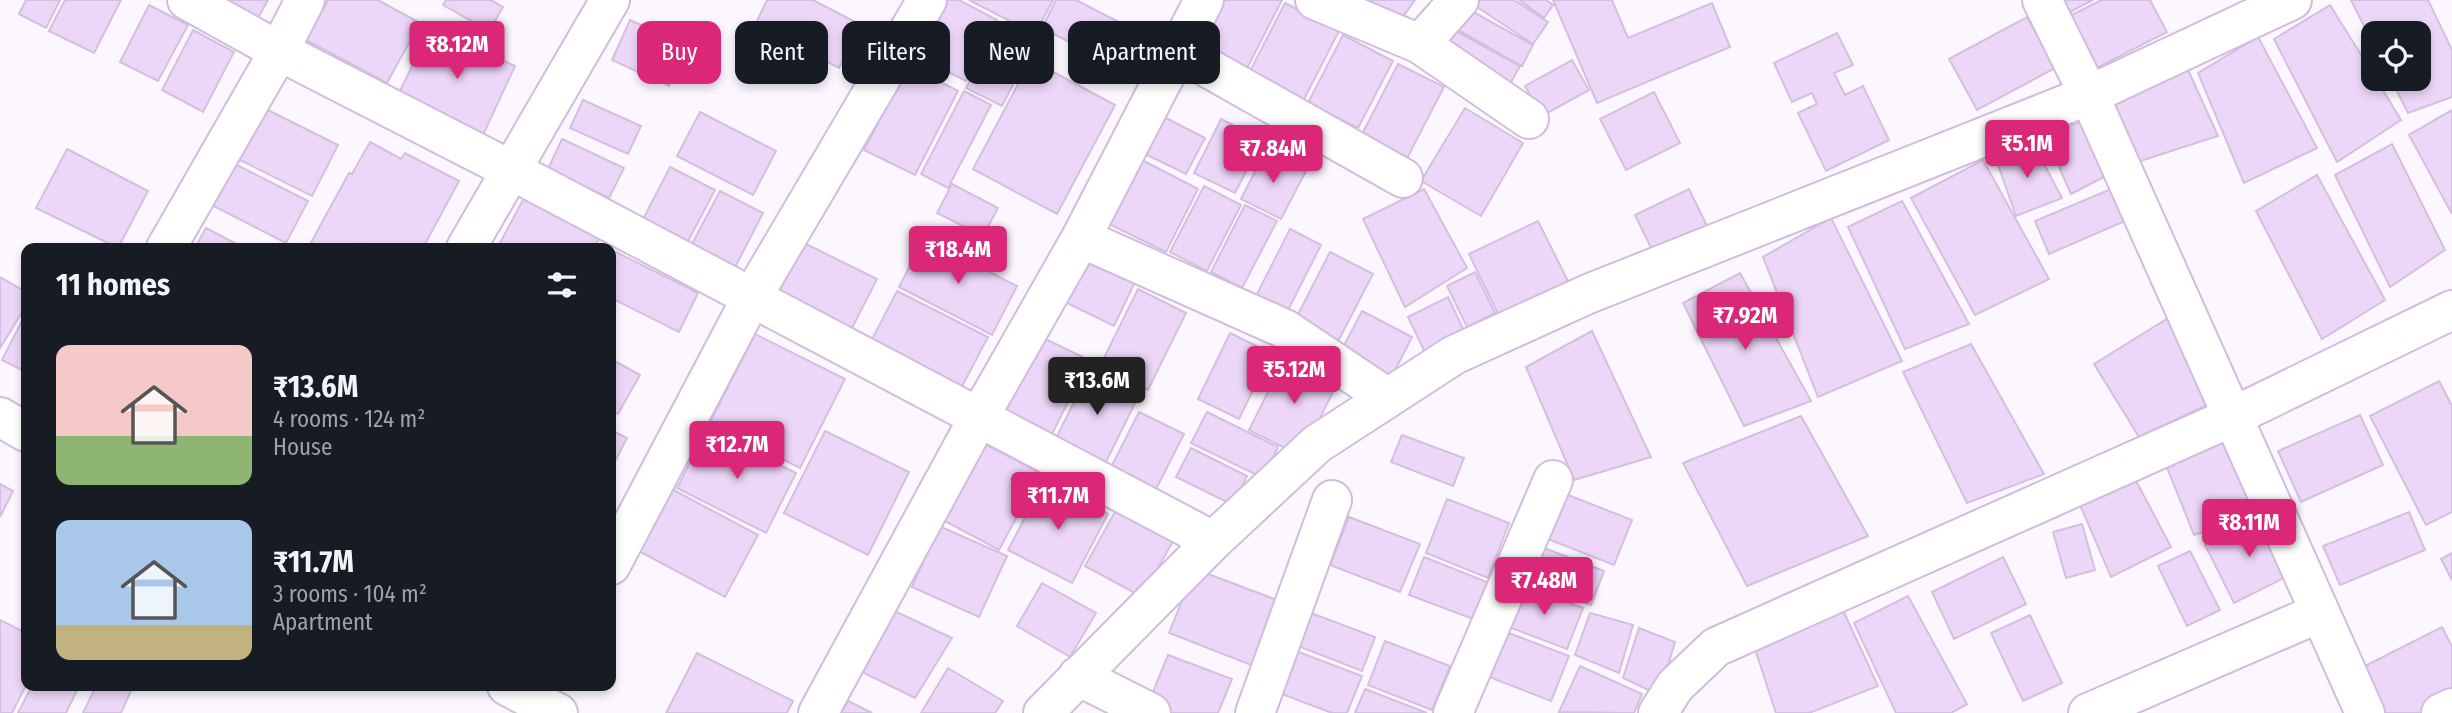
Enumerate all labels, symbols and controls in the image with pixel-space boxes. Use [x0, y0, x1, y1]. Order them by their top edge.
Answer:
chip: Buy [637, 21, 721, 84]
chip: Rent [735, 21, 828, 84]
chip: Filters [842, 21, 950, 84]
chip: New [964, 21, 1054, 84]
chip: Apartment [1068, 21, 1220, 84]
map controls [2361, 21, 2431, 91]
button: locate [2361, 21, 2431, 91]
pin: ₹8.12M [400, 22, 514, 81]
text: ₹8.12M [425, 30, 489, 58]
pin: ₹5.1M [1978, 120, 2076, 180]
pin: ₹7.84M [1216, 125, 1330, 185]
text: ₹5.1M [2001, 129, 2053, 157]
text: ₹7.84M [1240, 134, 1306, 162]
pin: ₹18.4M [901, 226, 1015, 286]
text: ₹18.4M [925, 235, 991, 263]
icon: filters [543, 266, 581, 304]
text: 11 homes [56, 267, 170, 303]
pin: ₹7.92M [1688, 292, 1802, 352]
text: ₹7.92M [1713, 301, 1777, 329]
pin: ₹5.12M [1237, 346, 1351, 406]
text: ₹5.12M [1263, 355, 1325, 383]
pin: ₹13.6M [1040, 358, 1154, 417]
text: ₹13.6M [1064, 366, 1130, 394]
text: ₹13.6M [273, 369, 358, 405]
icon: home [112, 373, 196, 457]
text: 4 rooms · 124 m² [273, 405, 425, 433]
pin: ₹12.7M [680, 421, 794, 481]
text: ₹12.7M [705, 430, 769, 458]
text: House [273, 433, 332, 461]
pin: ₹11.7M [1001, 472, 1115, 532]
text: ₹11.7M [1027, 481, 1089, 509]
pin: ₹8.11M [2192, 500, 2306, 559]
text: ₹8.11M [2218, 508, 2280, 536]
text: ₹11.7M [273, 544, 354, 580]
icon: home [112, 548, 196, 632]
pin: ₹7.48M [1487, 558, 1601, 617]
text: ₹7.48M [1511, 566, 1577, 594]
text: 3 rooms · 104 m² [273, 580, 427, 608]
text: Apartment [273, 608, 373, 636]

